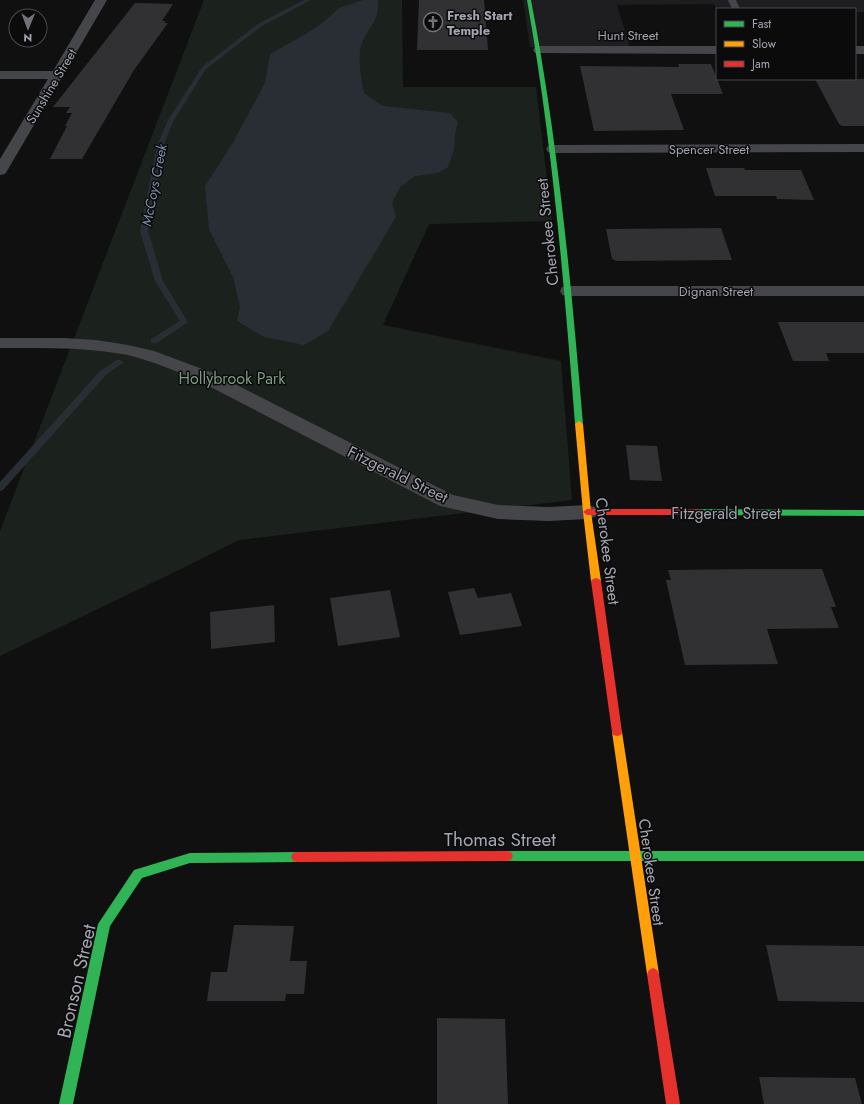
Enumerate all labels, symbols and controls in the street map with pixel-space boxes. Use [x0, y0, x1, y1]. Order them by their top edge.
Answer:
place label: Fresh Start Temple [447, 6, 513, 40]
north arrow [8, 8, 48, 48]
legend [716, 8, 856, 80]
church icon: Fresh Start Temple [422, 11, 444, 33]
text: Fast [752, 15, 771, 33]
street label: Hunt Street [598, 26, 659, 45]
text: N [23, 30, 32, 46]
text: Slow [752, 35, 777, 53]
street label: Sunshine Street [21, 44, 82, 127]
text: Jam [750, 55, 770, 73]
street label: Spencer Street [669, 140, 750, 159]
water label: McCoys Creek [136, 141, 172, 228]
street label: Cherokee Street [530, 177, 565, 287]
street label: Dignan Street [679, 282, 754, 301]
park label: Hollybrook Park [179, 367, 286, 390]
street label: Fitzgerald Street [344, 440, 452, 509]
street label: Cherokee Street [590, 496, 626, 606]
street label: Fitzgerald Street [671, 502, 781, 525]
street label: Cherokee Street [633, 817, 670, 927]
street label: Thomas Street [444, 826, 556, 853]
street label: Bronson Street [50, 921, 103, 1041]

